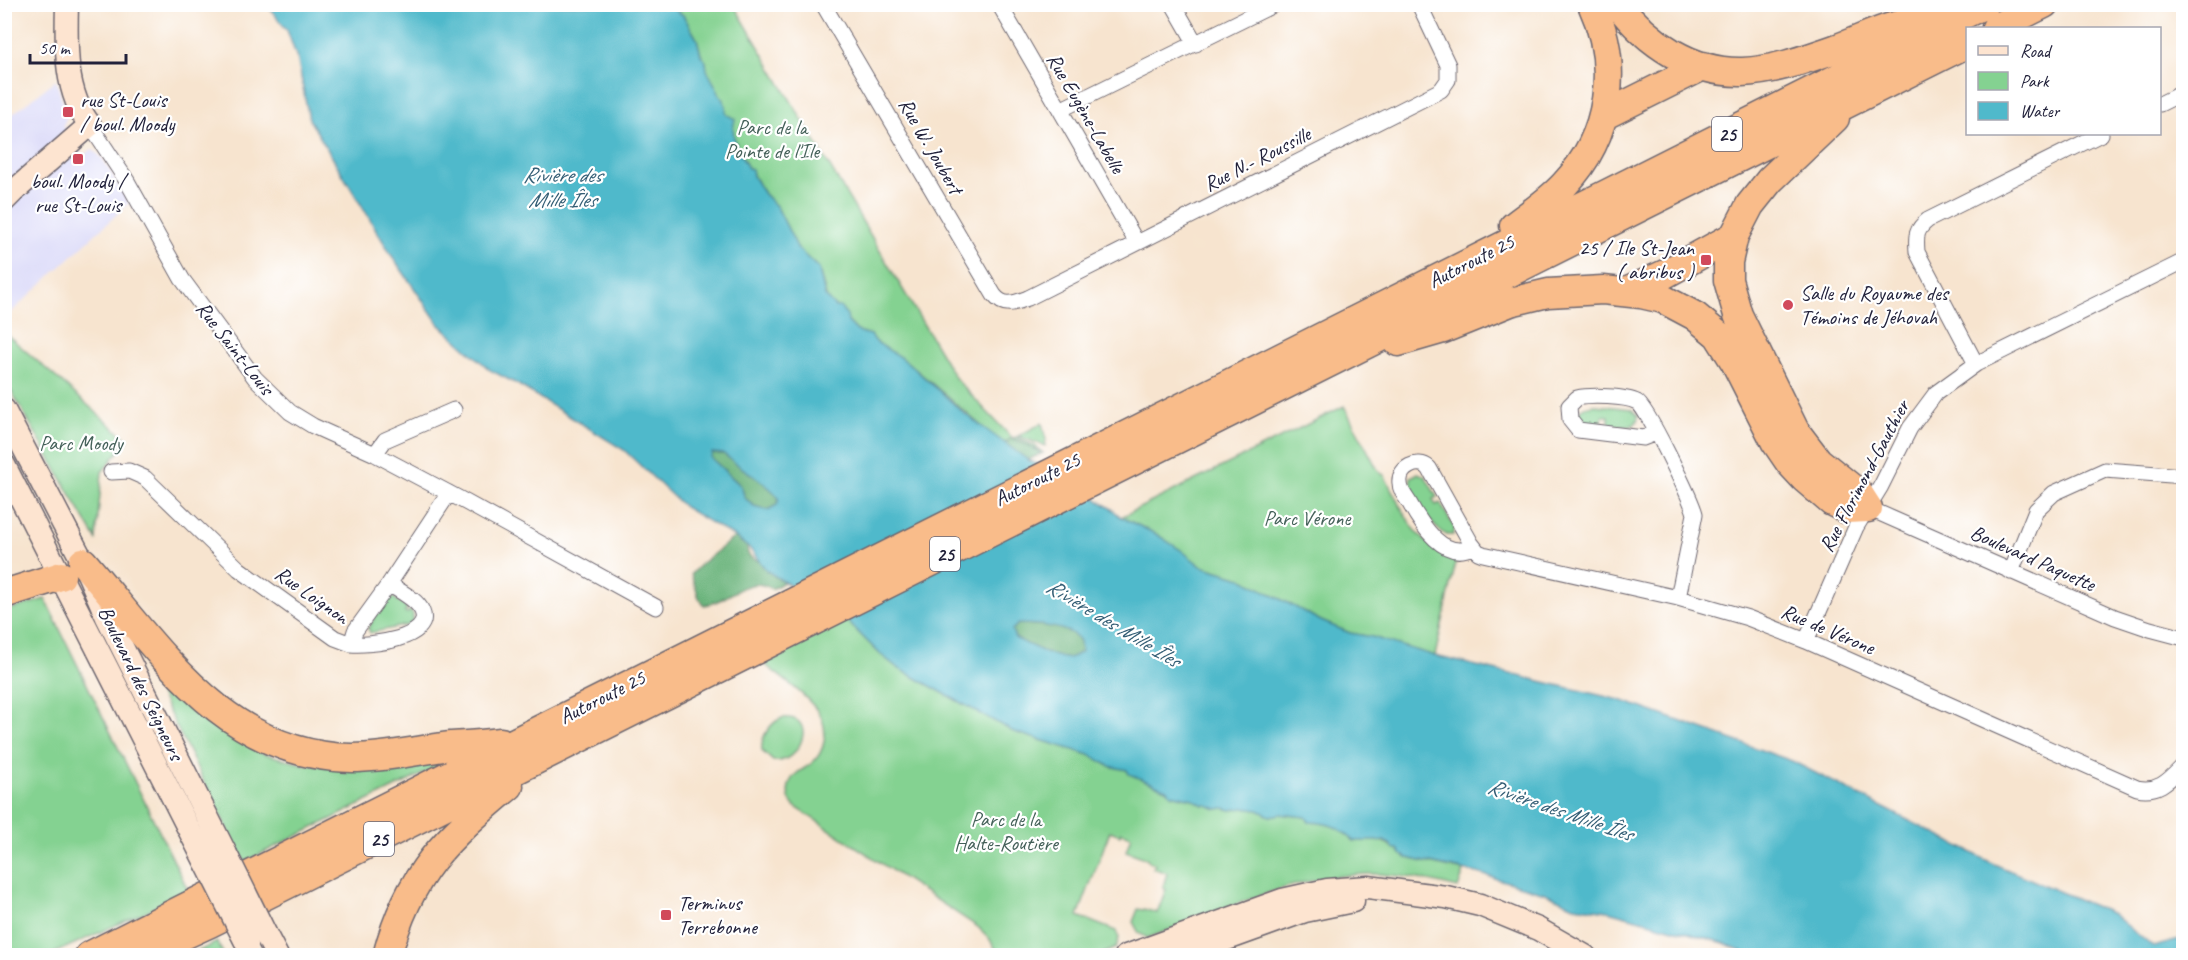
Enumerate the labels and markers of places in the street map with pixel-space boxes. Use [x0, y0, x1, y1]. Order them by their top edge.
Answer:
place label: rue St-Louis / boul. Moody [80, 87, 176, 137]
marker: rue St-Louis / boul. Moody [61, 105, 75, 119]
marker: boul. Moody / rue St-Louis [71, 152, 85, 166]
place label: boul. Moody / rue St-Louis [31, 168, 129, 218]
place label: 25 / Ile St-Jean ( abribus ) [1579, 235, 1695, 285]
marker: 25 / Ile St-Jean ( abribus ) [1699, 253, 1713, 267]
place label: Salle du Royaume des Témoins de Jéhovah [1800, 280, 1950, 330]
marker: Salle du Royaume des Témoins de Jéhovah [1781, 298, 1795, 312]
place label: Terminus Terrebonne [678, 890, 759, 940]
marker: Terminus Terrebonne [659, 908, 673, 922]

